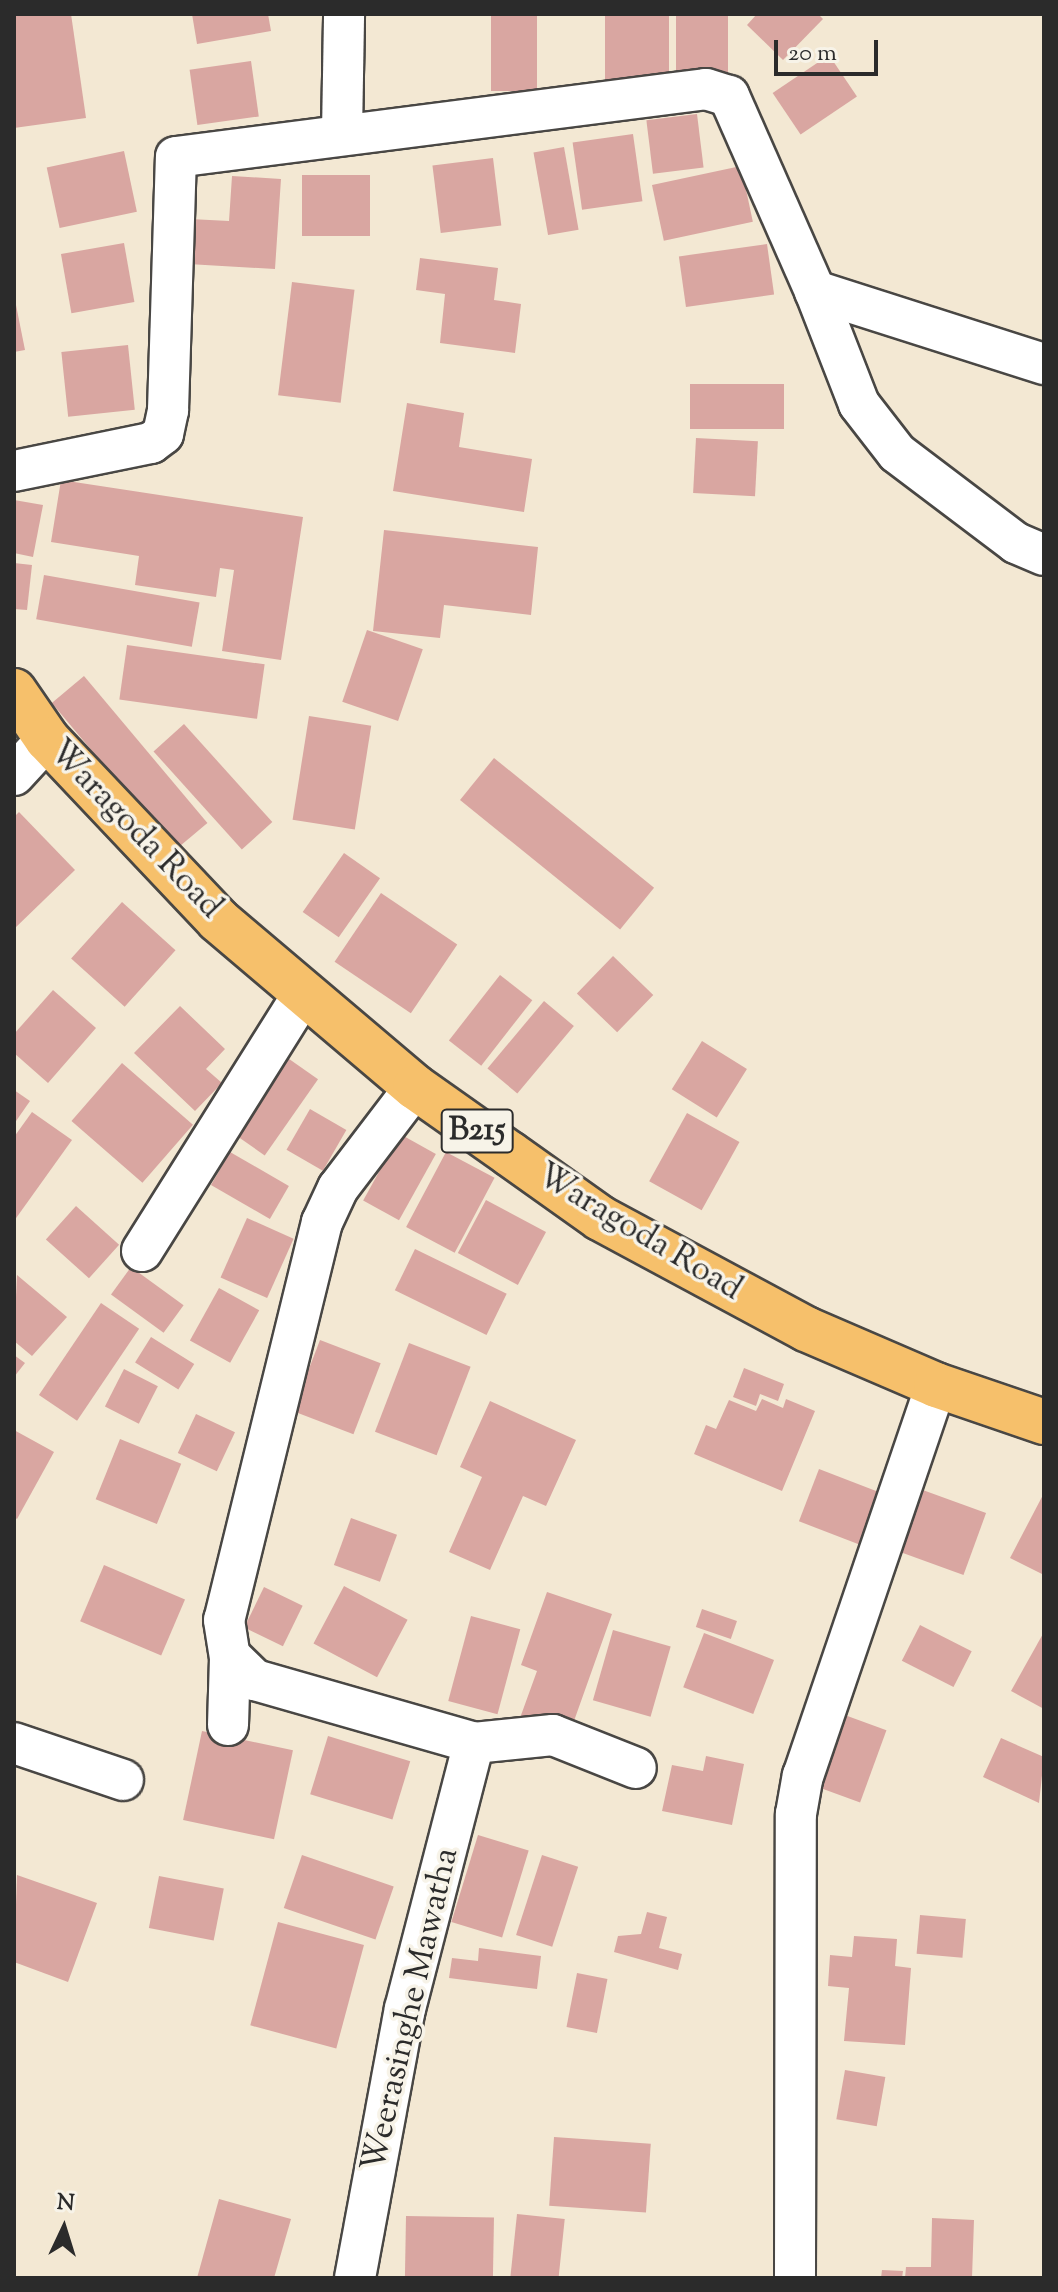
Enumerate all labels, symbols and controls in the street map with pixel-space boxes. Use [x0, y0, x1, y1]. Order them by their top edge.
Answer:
scale bar [778, 24, 882, 74]
text: 20 m [788, 37, 837, 71]
street label: Waragoda Road [40, 732, 230, 928]
road number: B215 [439, 1103, 515, 1159]
street label: Waragoda Road [529, 1156, 749, 1310]
street label: Weerasinghe Mawatha [354, 1844, 468, 2176]
text: N [56, 2187, 76, 2221]
north arrow [24, 2188, 104, 2268]

